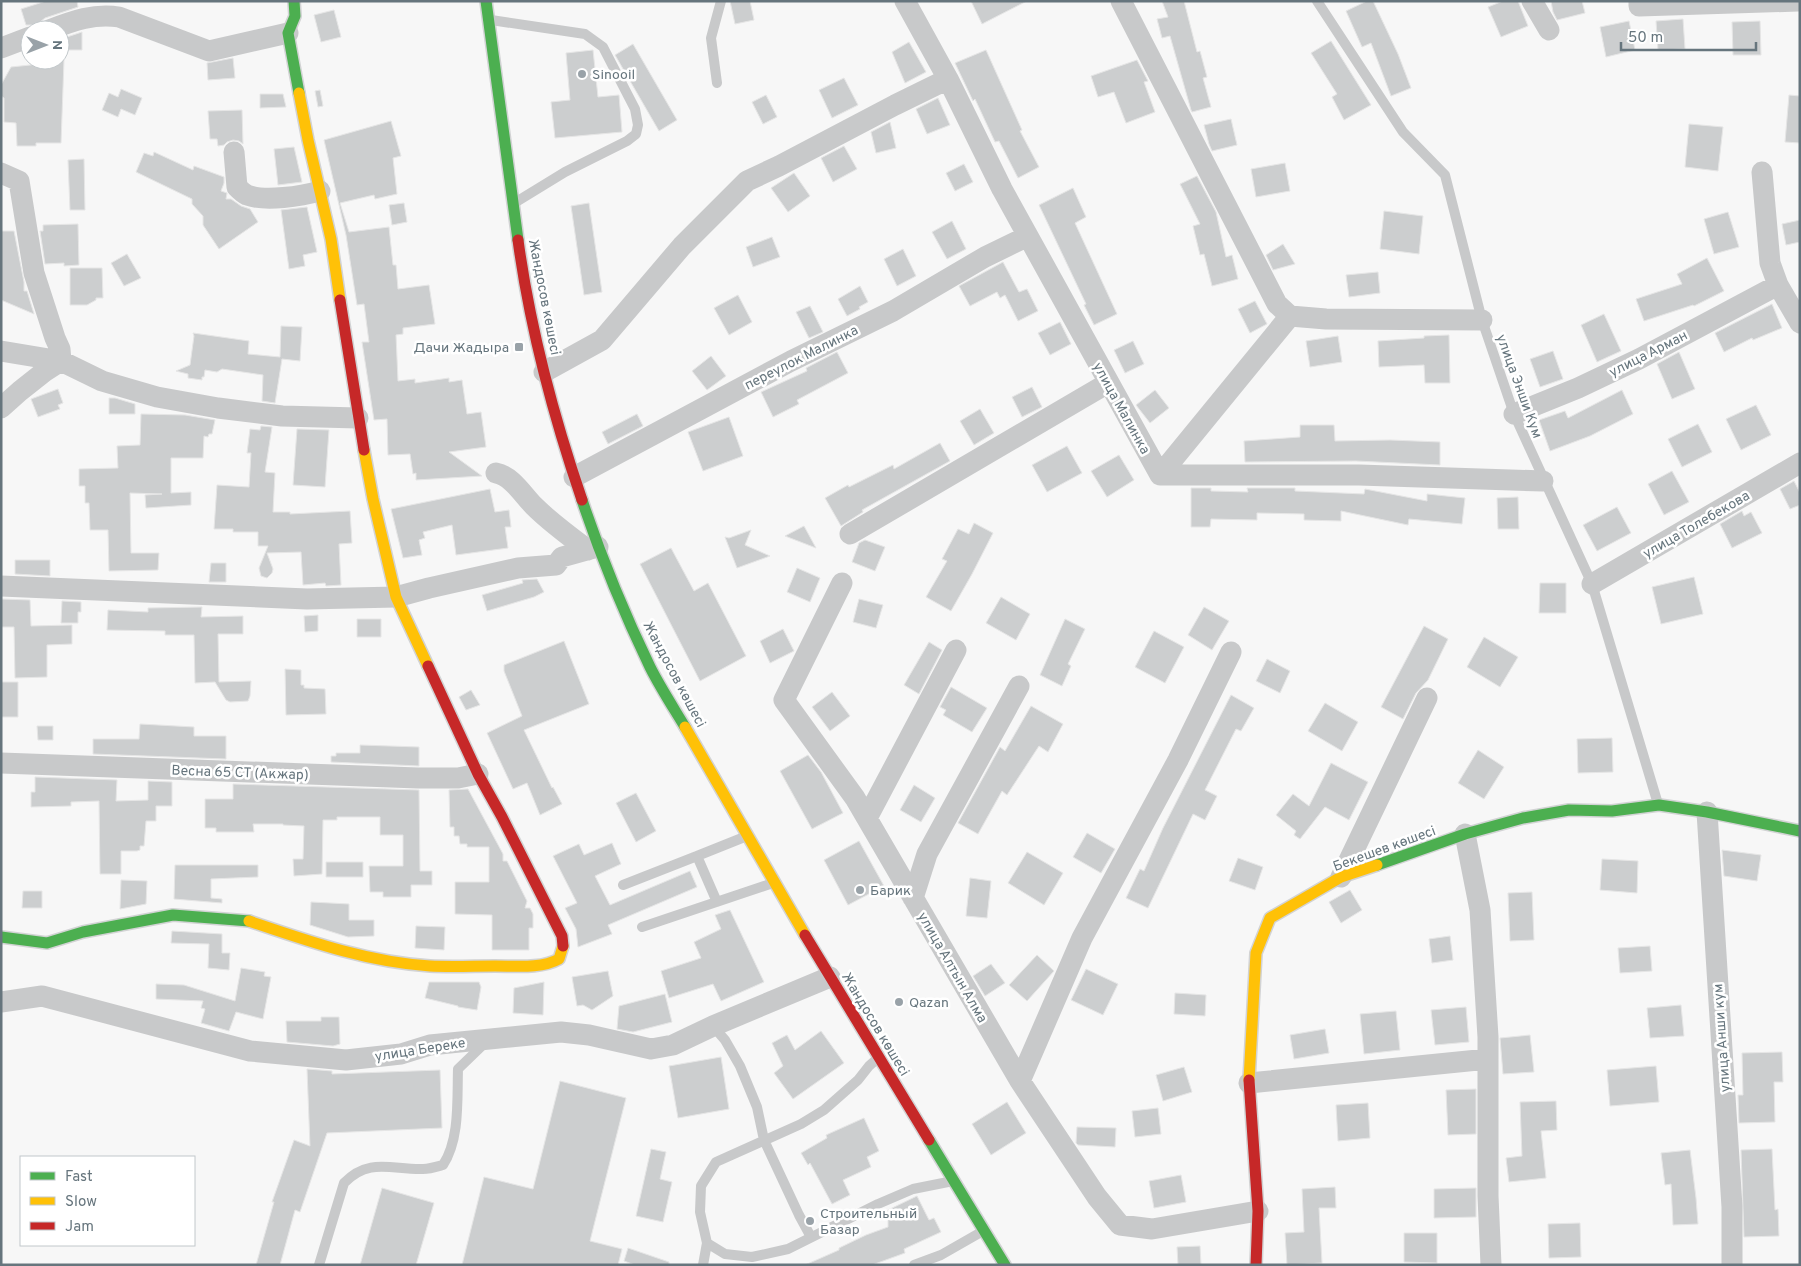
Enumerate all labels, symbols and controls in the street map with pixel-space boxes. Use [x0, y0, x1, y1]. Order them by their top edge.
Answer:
north arrow [20, 20, 70, 70]
scale bar [1621, 20, 1756, 52]
text: 50 m [1628, 29, 1663, 48]
text: N [48, 40, 65, 50]
place label: Sinooil [592, 67, 635, 84]
marker: Sinooil [576, 68, 588, 80]
street label: Жандосов көшесі [524, 238, 563, 357]
street label: переулок Малинка [742, 322, 861, 394]
street label: улица Арман [1607, 327, 1691, 381]
street label: улица Энши Кум [1492, 332, 1545, 441]
place label: Дачи Жадыра [413, 340, 509, 357]
marker: Дачи Жадыра [513, 341, 525, 353]
street label: улица Малинка [1088, 360, 1153, 458]
street label: улица Толебекова [1640, 488, 1753, 563]
street label: Жандосов көшесі [639, 619, 709, 731]
street label: Весна 65 СТ (Акжар) [171, 763, 309, 784]
street label: Бекешев көшесі [1331, 823, 1438, 876]
place label: Барик [870, 883, 911, 900]
marker: Барик [854, 884, 866, 896]
street label: улица Алтын Алма [913, 909, 990, 1026]
street label: Жандосов көшесі [837, 970, 912, 1080]
street label: улица Анши кум [1710, 983, 1735, 1093]
place label: Qazan [909, 995, 949, 1012]
marker: Qazan [893, 996, 905, 1008]
street label: улица Береке [374, 1035, 467, 1066]
legend [20, 1156, 195, 1246]
text: Fast [65, 1168, 93, 1187]
text: Slow [65, 1193, 97, 1212]
place label: Строительный Базар [820, 1206, 917, 1239]
marker: Строительный Базар [804, 1215, 816, 1227]
text: Jam [65, 1218, 94, 1237]

